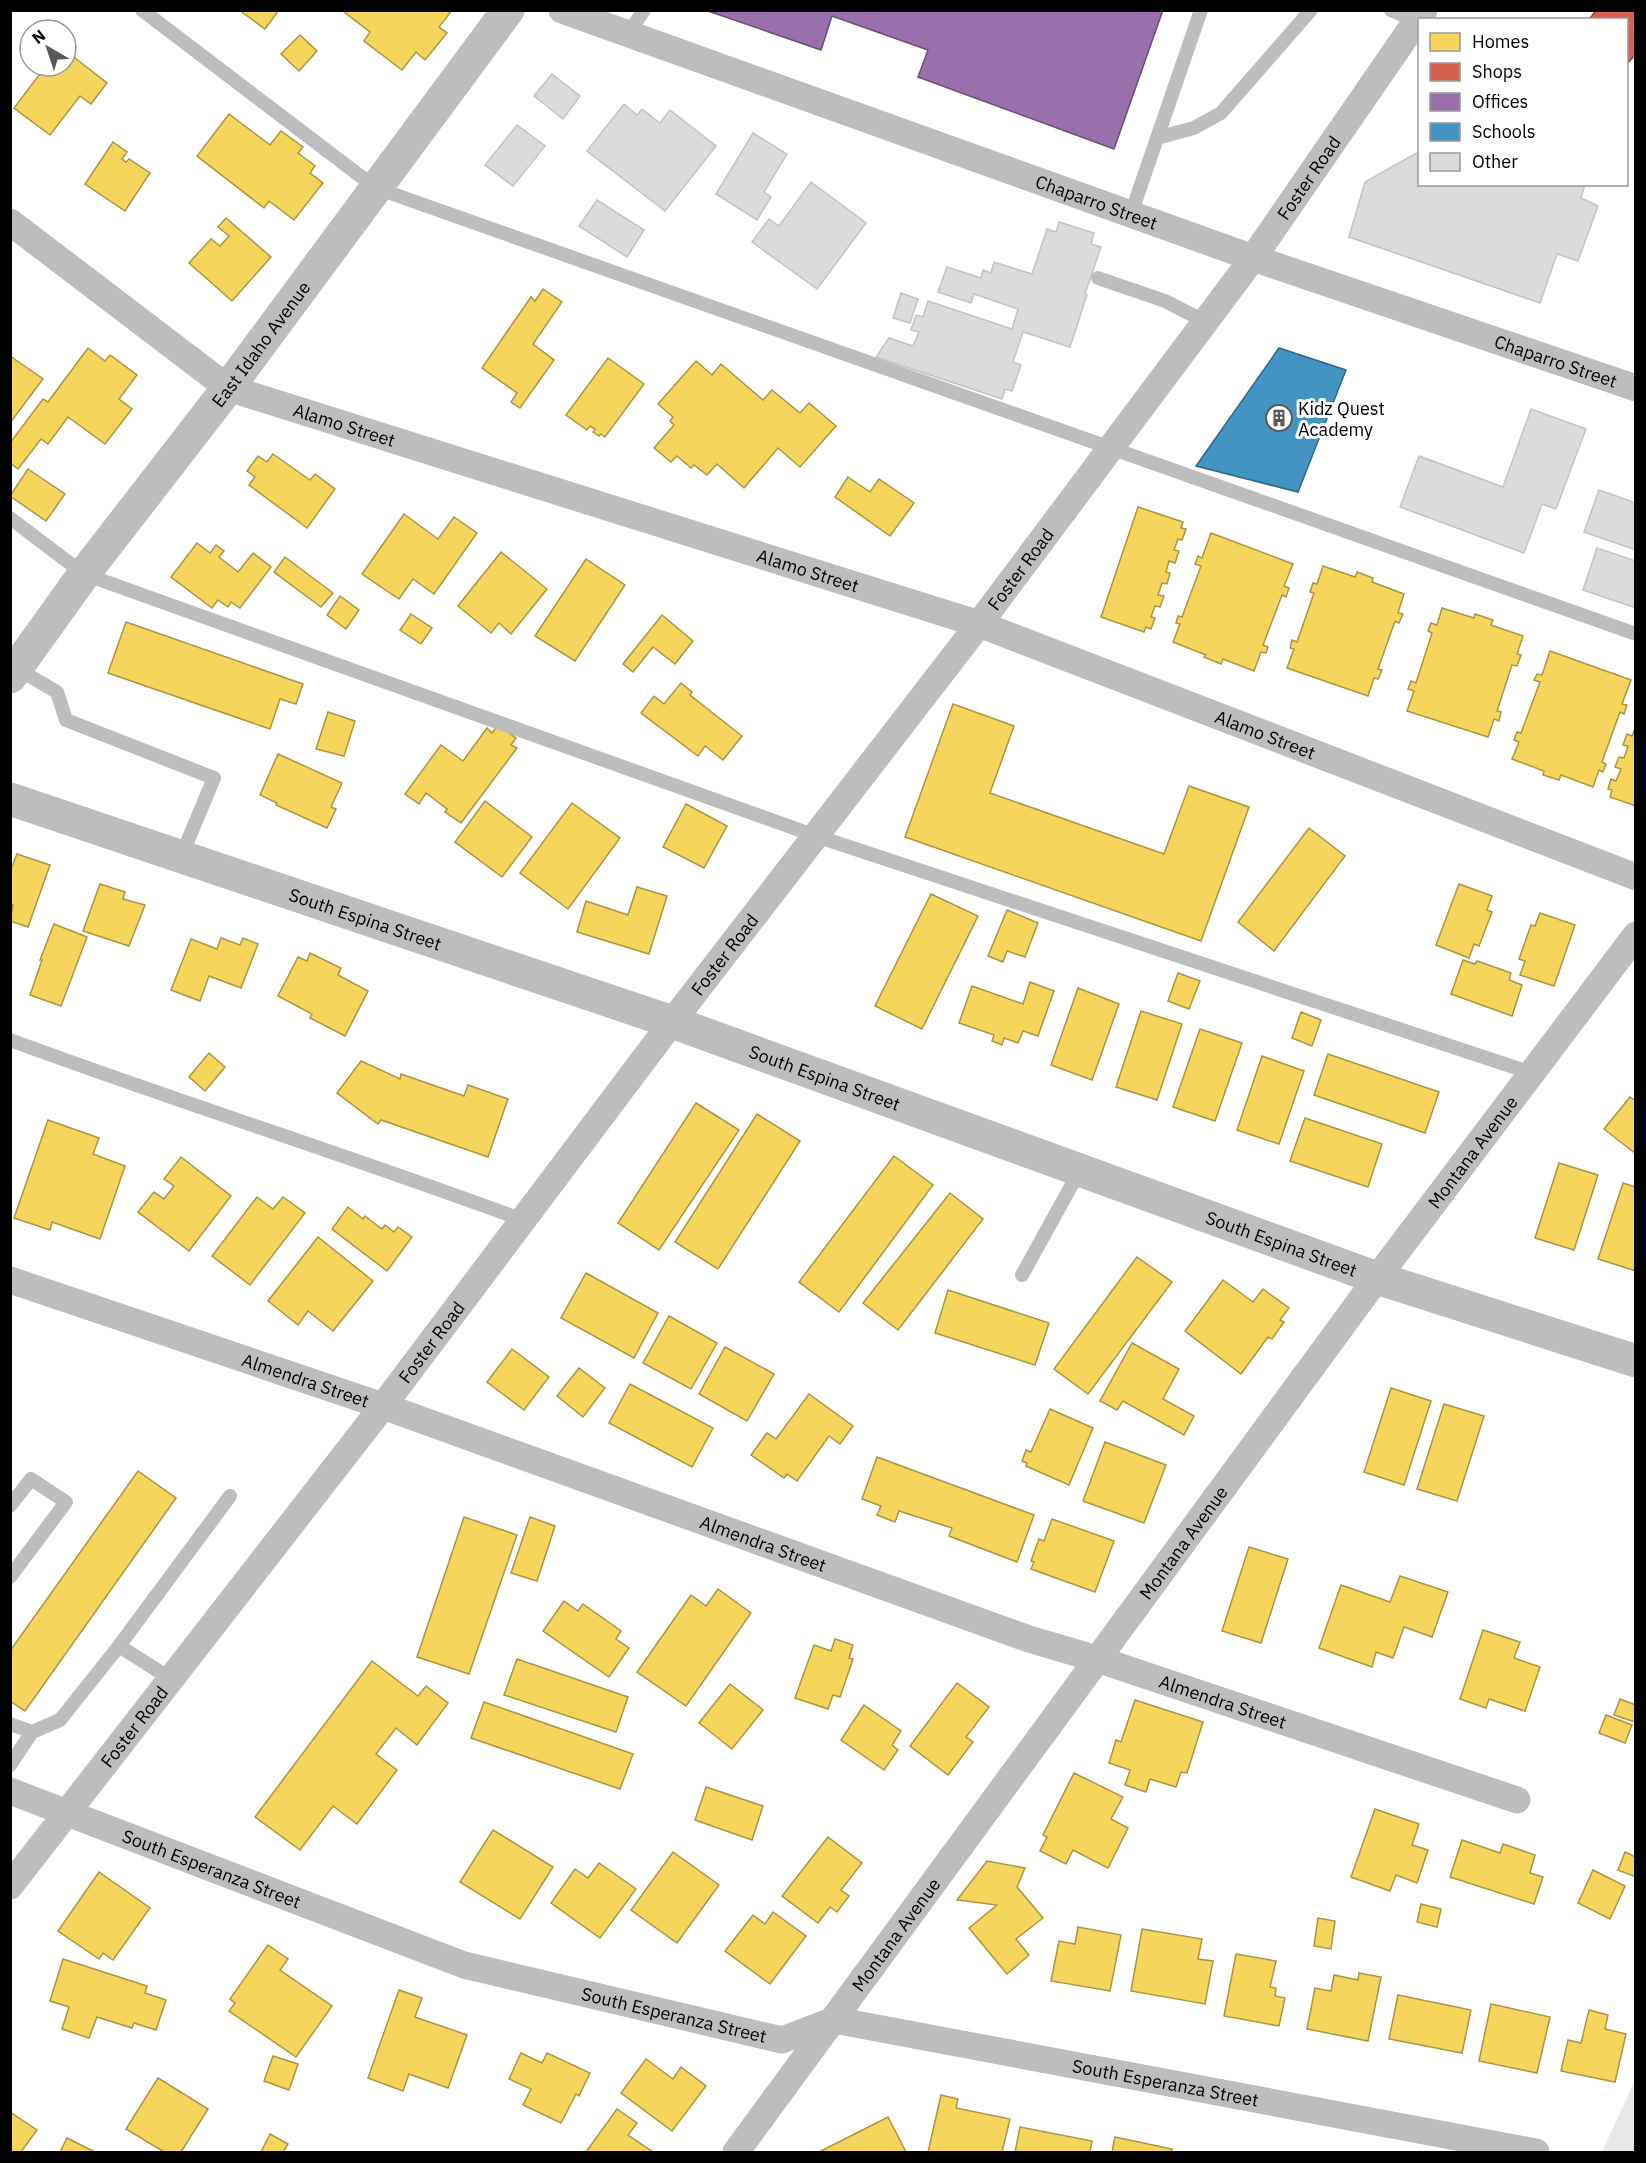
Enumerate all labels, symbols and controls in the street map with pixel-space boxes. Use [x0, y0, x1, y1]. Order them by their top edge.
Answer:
north arrow [18, 18, 78, 78]
legend [1418, 18, 1628, 186]
text: N [28, 25, 49, 48]
text: Homes [1472, 30, 1529, 53]
text: Shops [1472, 60, 1522, 83]
text: Offices [1472, 90, 1528, 113]
text: Schools [1472, 120, 1536, 143]
street label: Foster Road [1272, 131, 1345, 224]
text: Other [1472, 150, 1518, 173]
street label: Chaparro Street [1032, 169, 1161, 234]
street label: East Idaho Avenue [206, 276, 315, 411]
street label: Chaparro Street [1492, 329, 1620, 392]
place label: Kidz Quest Academy [1298, 397, 1385, 441]
street label: Alamo Street [291, 398, 398, 451]
building icon: Kidz Quest Academy [1264, 403, 1294, 433]
street label: Foster Road [982, 523, 1058, 615]
street label: Alamo Street [754, 543, 862, 597]
street label: Alamo Street [1212, 705, 1319, 764]
street label: South Espina Street [286, 882, 445, 955]
street label: Foster Road [686, 909, 763, 1000]
street label: South Espina Street [746, 1039, 904, 1115]
street label: Montana Avenue [1422, 1091, 1522, 1213]
street label: South Espina Street [1203, 1205, 1360, 1281]
street label: Foster Road [393, 1296, 469, 1388]
street label: Almendra Street [239, 1348, 372, 1412]
street label: Montana Avenue [1134, 1481, 1232, 1604]
street label: Almendra Street [697, 1510, 830, 1576]
street label: Almendra Street [1156, 1669, 1289, 1733]
street label: Foster Road [95, 1681, 173, 1772]
street label: South Esperanza Street [119, 1824, 304, 1913]
street label: Montana Avenue [846, 1873, 945, 1996]
street label: South Esperanza Street [579, 1982, 769, 2047]
street label: South Esperanza Street [1070, 2054, 1261, 2111]

